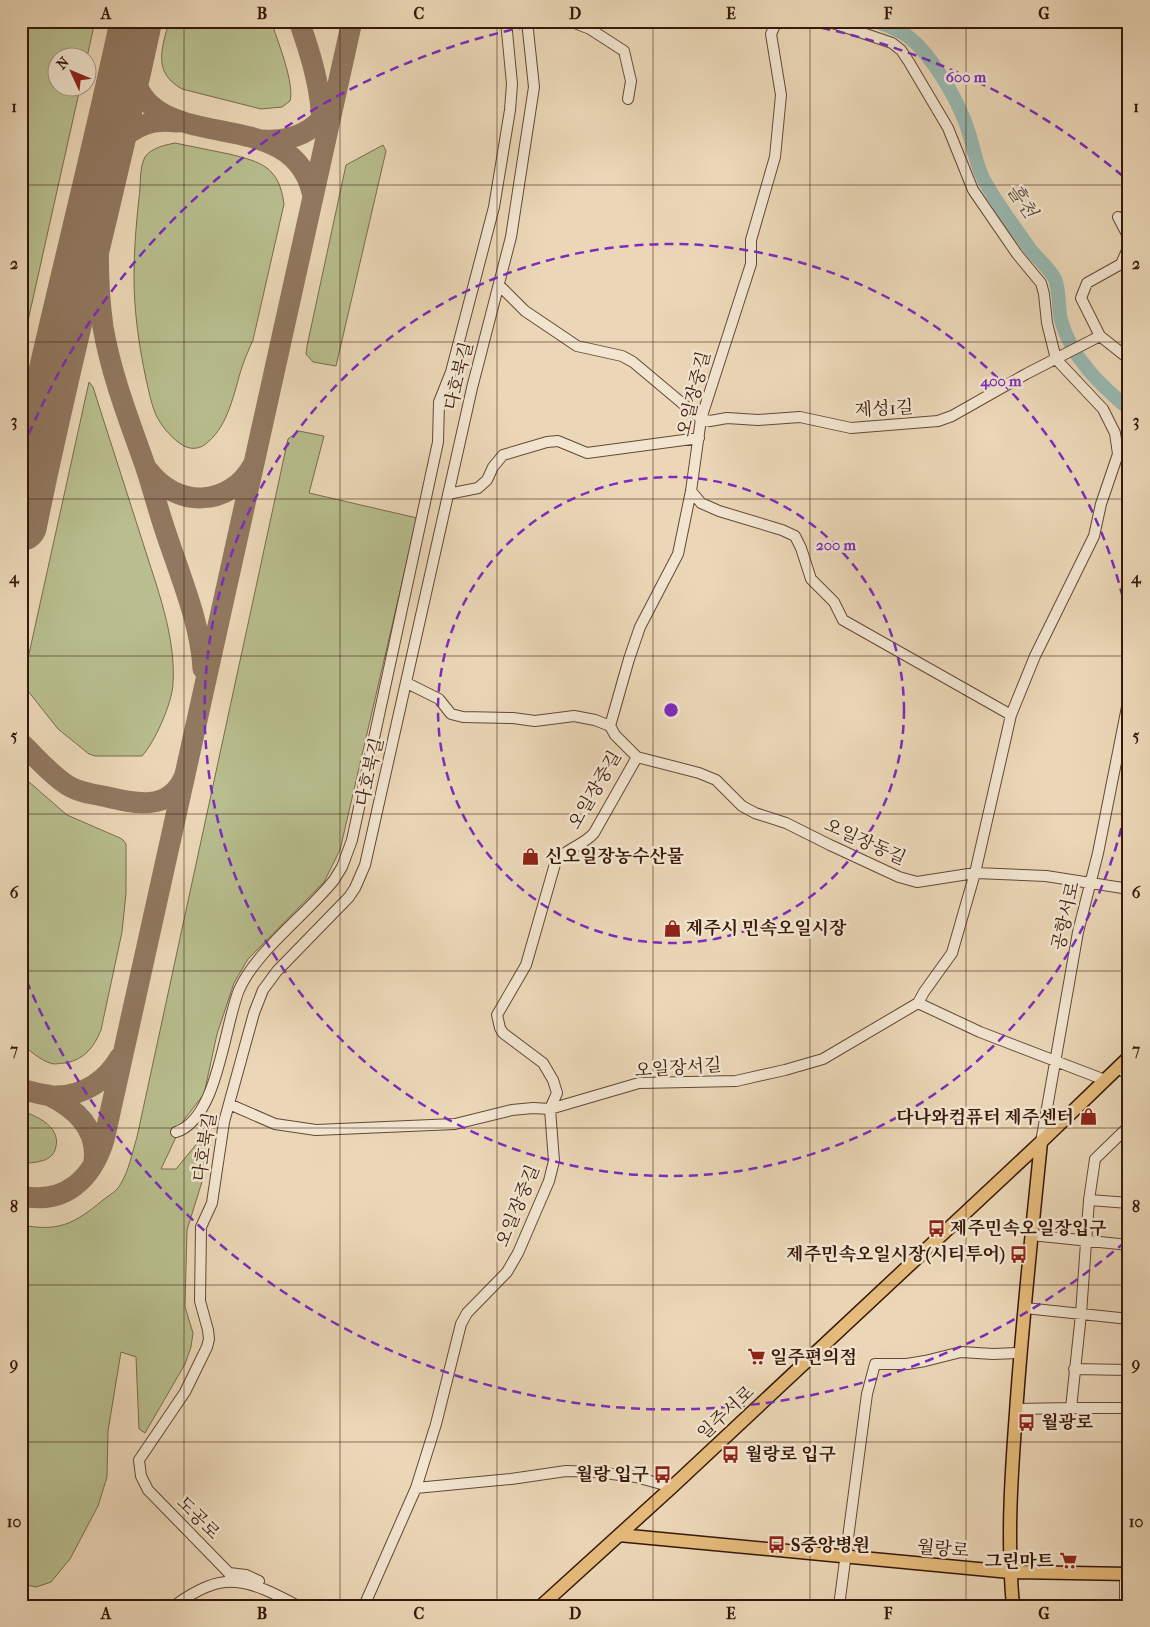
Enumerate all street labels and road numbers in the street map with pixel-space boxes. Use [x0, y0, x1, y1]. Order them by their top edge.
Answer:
street label: 다호북길 [440, 340, 478, 412]
street label: 오일장중길 [673, 349, 715, 439]
street label: 제성1길 [854, 397, 914, 421]
street label: 다호북길 [352, 736, 388, 808]
street label: 오일장중길 [564, 747, 626, 833]
street label: 오일장동길 [821, 815, 909, 869]
street label: 공항서로 [1048, 880, 1084, 952]
street label: 오일장서길 [634, 1054, 722, 1082]
street label: 다호북길 [189, 1111, 221, 1183]
street label: 오일장중길 [492, 1162, 544, 1250]
street label: 일주서로 [693, 1382, 759, 1444]
street label: 도공로 [172, 1492, 224, 1544]
street label: 월랑로 [916, 1536, 970, 1562]

